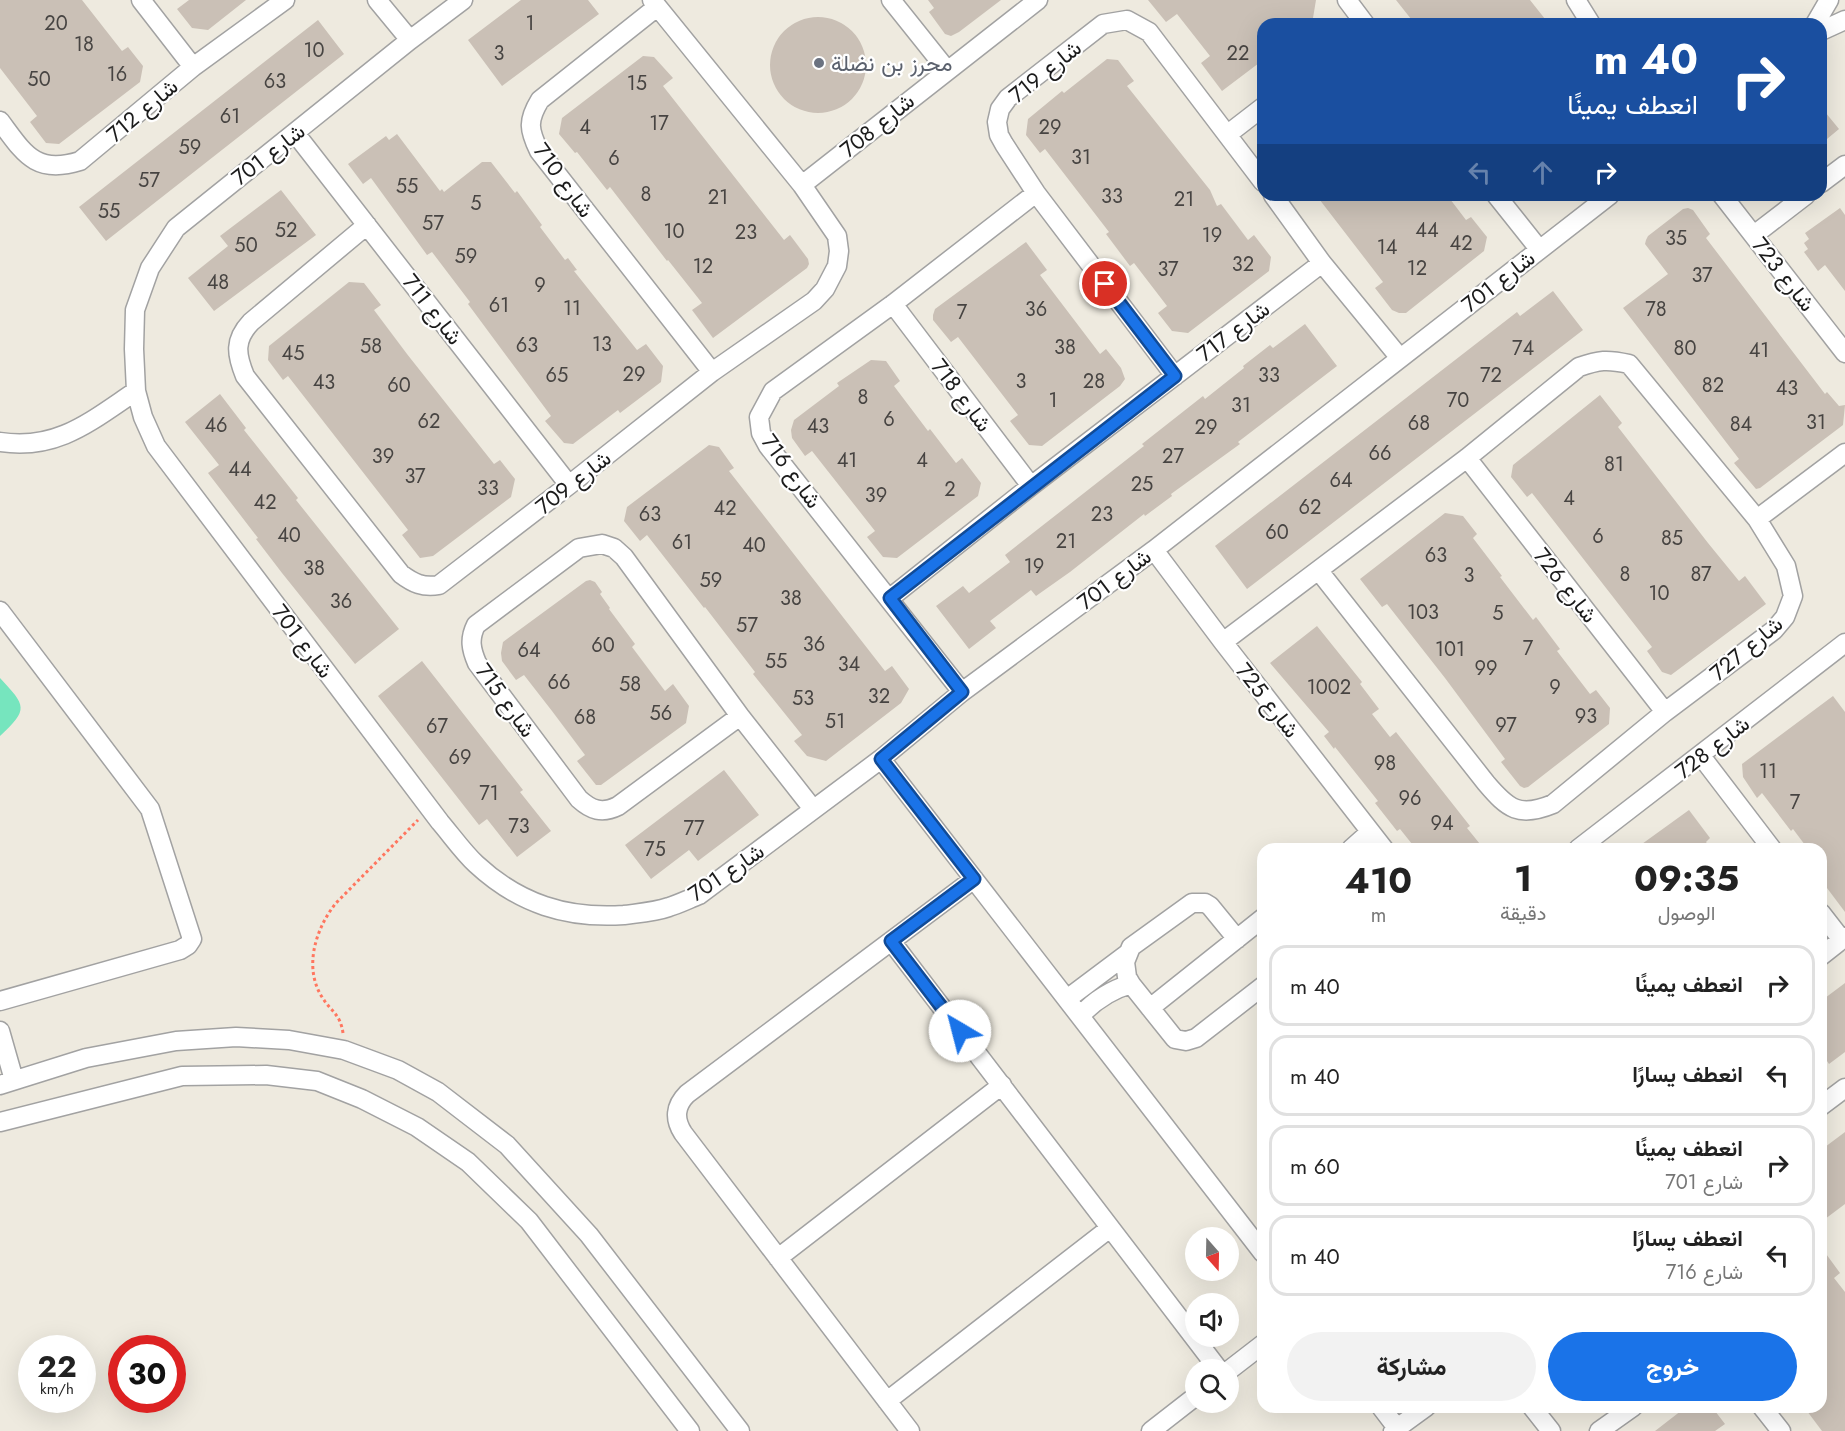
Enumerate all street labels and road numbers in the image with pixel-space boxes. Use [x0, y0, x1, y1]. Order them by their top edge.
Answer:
street label: شارع 719 [1002, 32, 1088, 110]
street label: شارع 712 [99, 70, 185, 150]
street label: شارع 708 [833, 85, 921, 165]
street label: شارع 701 [224, 115, 312, 193]
street label: شارع 710 [526, 136, 602, 224]
street label: شارع 723 [1745, 230, 1823, 318]
street label: شارع 701 [1454, 242, 1542, 320]
street label: شارع 711 [395, 267, 471, 351]
street label: شارع 717 [1190, 293, 1276, 369]
street label: شارع 718 [924, 352, 1000, 438]
street label: شارع 716 [754, 427, 830, 515]
street label: شارع 709 [528, 442, 618, 522]
street label: شارع 701 [1070, 540, 1158, 618]
street label: شارع 726 [1526, 541, 1606, 629]
street label: شارع 701 [264, 597, 342, 685]
street label: شارع 727 [1703, 608, 1789, 688]
street label: شارع 715 [468, 656, 544, 744]
street label: شارع 725 [1229, 656, 1307, 744]
street label: شارع 728 [1668, 708, 1756, 786]
street label: شارع 701 [682, 835, 770, 909]

